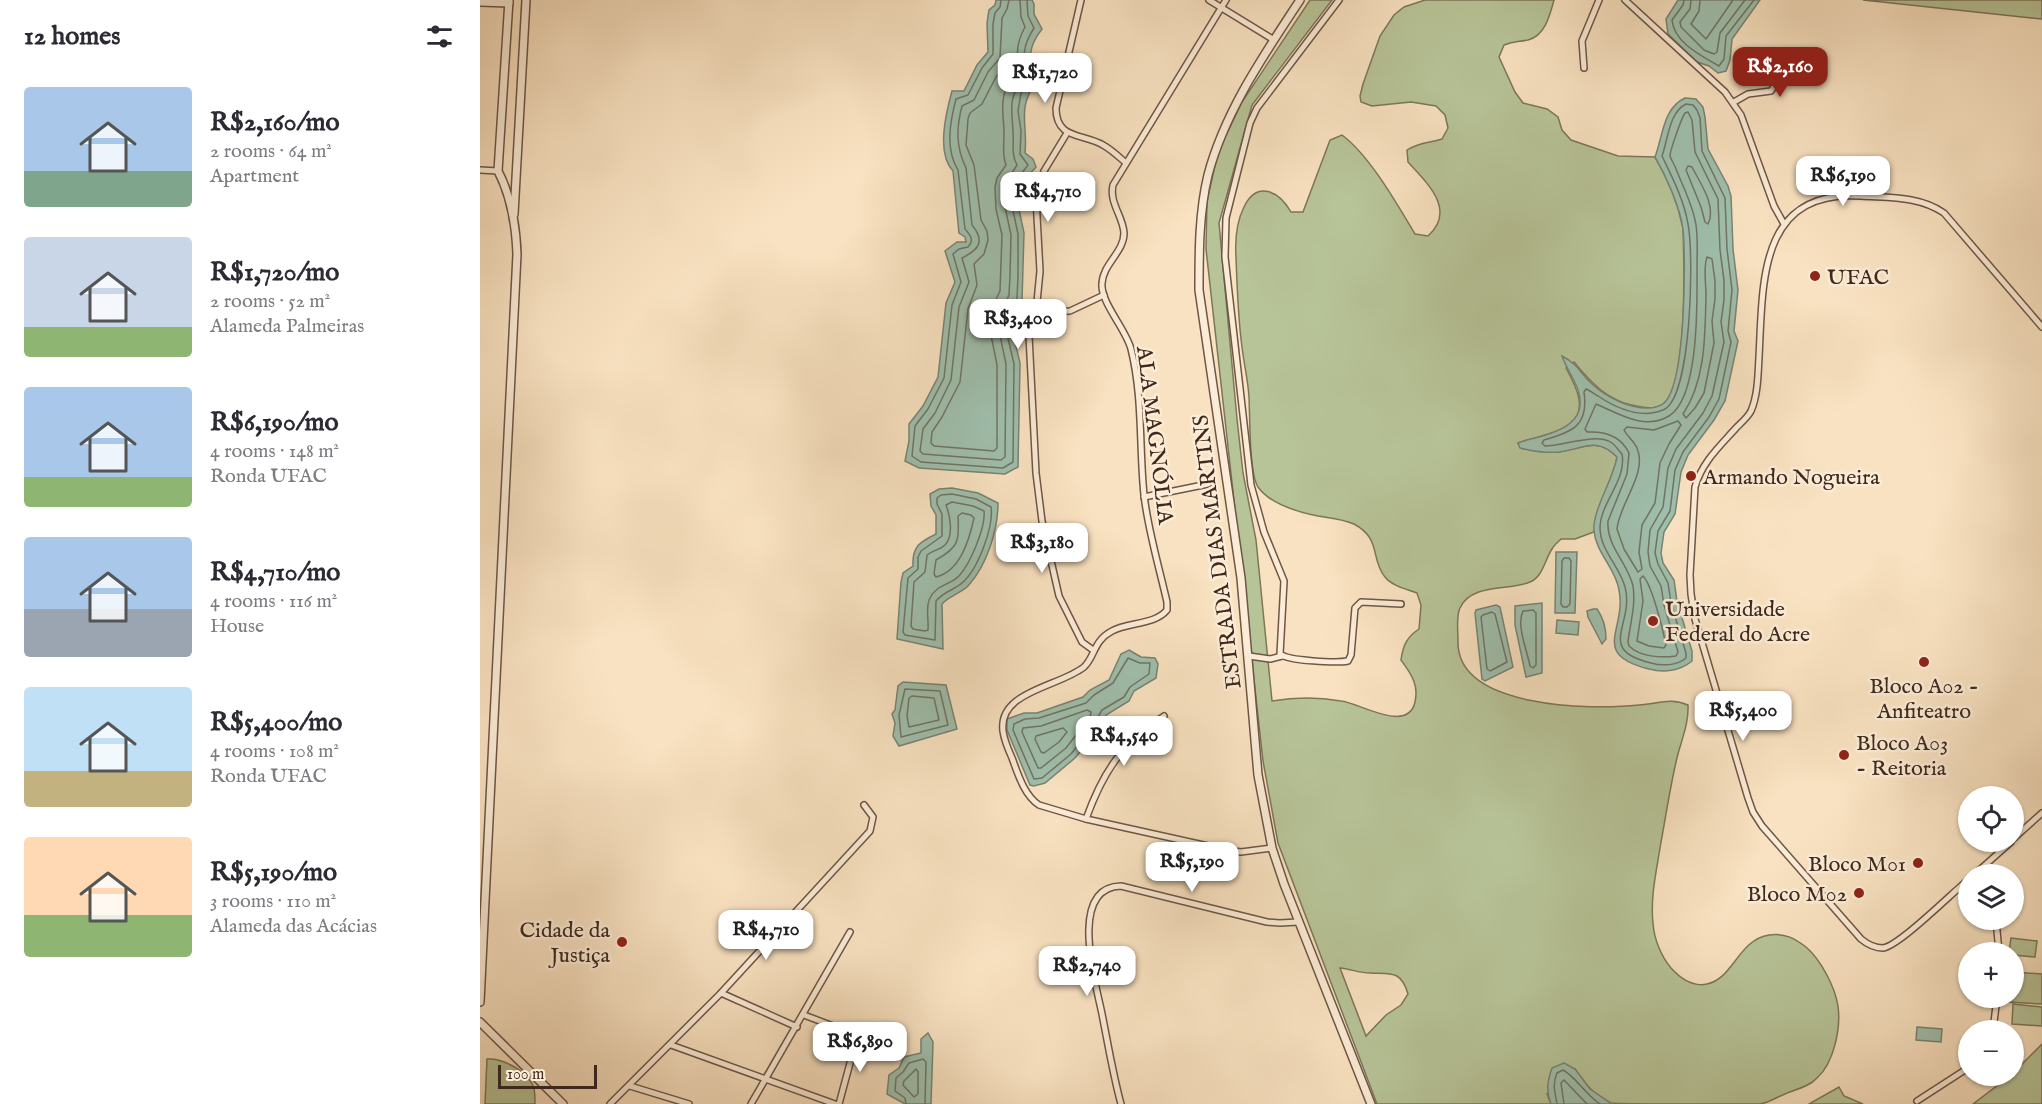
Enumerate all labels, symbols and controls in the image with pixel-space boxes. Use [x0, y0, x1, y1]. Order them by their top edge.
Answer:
text: 12 homes [24, 20, 120, 53]
icon: filters [423, 20, 456, 53]
pin: R$2,160 [1725, 47, 1835, 98]
pin: R$1,720 [990, 53, 1100, 104]
text: R$2,160 [1747, 54, 1813, 79]
text: R$1,720 [1012, 60, 1078, 85]
text: R$2,160/mo [210, 106, 339, 139]
icon: home [72, 111, 144, 183]
text: 2 rooms · 64 m² [210, 139, 332, 164]
pin: R$6,190 [1788, 156, 1898, 207]
text: R$6,190 [1810, 163, 1876, 188]
text: Apartment [210, 164, 299, 189]
pin: R$4,710 [993, 172, 1103, 223]
text: R$4,710 [1014, 179, 1082, 204]
text: R$1,720/mo [210, 256, 339, 289]
icon: home [72, 261, 144, 333]
place label: UFAC [1827, 264, 1889, 292]
marker: UFAC [1808, 269, 1822, 283]
text: 2 rooms · 52 m² [210, 289, 330, 314]
pin: R$3,400 [963, 299, 1073, 350]
text: R$3,400 [984, 306, 1052, 331]
text: Alameda Palmeiras [210, 314, 364, 339]
street label: ALA MAGNÓLIA [1129, 343, 1179, 527]
text: R$6,190/mo [210, 406, 339, 439]
icon: home [72, 411, 144, 483]
street label: ESTRADA DIAS MARTINS [1187, 413, 1249, 691]
text: 4 rooms · 148 m² [210, 439, 339, 464]
text: Ronda UFAC [210, 464, 327, 489]
place label: Armando Nogueira [1702, 464, 1880, 492]
marker: Armando Nogueira [1684, 469, 1698, 483]
pin: R$3,180 [987, 523, 1097, 574]
text: R$3,180 [1010, 530, 1074, 555]
text: R$4,710/mo [210, 556, 340, 589]
icon: home [72, 561, 144, 633]
text: 4 rooms · 116 m² [210, 589, 337, 614]
place label: Universidade Federal do Acre [1665, 596, 1810, 649]
text: House [210, 614, 264, 639]
marker: Universidade Federal do Acre [1646, 614, 1660, 628]
marker: Bloco A02 - Anfiteatro [1917, 655, 1931, 669]
place label: Bloco A02 - Anfiteatro [1869, 673, 1979, 726]
pin: R$5,400 [1688, 691, 1798, 742]
text: R$5,400 [1709, 698, 1777, 723]
text: R$5,400/mo [210, 706, 342, 739]
icon: home [72, 711, 144, 783]
pin: R$4,540 [1069, 716, 1179, 767]
text: R$4,540 [1090, 723, 1158, 748]
place label: Bloco A03 - Reitoria [1856, 730, 1948, 783]
text: 4 rooms · 108 m² [210, 739, 339, 764]
marker: Bloco A03 - Reitoria [1837, 748, 1851, 762]
text: Ronda UFAC [210, 764, 327, 789]
map controls [1958, 786, 2024, 1086]
button: locate [1958, 786, 2024, 852]
pin: R$5,190 [1137, 842, 1247, 893]
text: R$5,190 [1160, 849, 1224, 874]
place label: Bloco M01 [1808, 851, 1906, 879]
text: R$5,190/mo [210, 856, 337, 889]
marker: Bloco M01 [1911, 856, 1925, 870]
icon: home [72, 861, 144, 933]
button: layers [1958, 864, 2024, 930]
place label: Bloco M02 [1747, 881, 1847, 909]
marker: Bloco M02 [1852, 886, 1866, 900]
text: 3 rooms · 110 m² [210, 889, 336, 914]
pin: R$4,710 [711, 910, 821, 961]
text: Alameda das Acácias [210, 914, 377, 939]
place label: Cidade da Justiça [519, 917, 610, 970]
text: R$4,710 [732, 917, 800, 942]
marker: Cidade da Justiça [615, 935, 629, 949]
button: + [1958, 942, 2024, 1008]
pin: R$2,740 [1032, 946, 1142, 997]
text: R$2,740 [1053, 953, 1121, 978]
button: − [1958, 1020, 2024, 1086]
pin: R$6,890 [805, 1022, 915, 1073]
text: R$6,890 [827, 1029, 893, 1054]
scale bar [498, 1062, 597, 1090]
text: 100 m [507, 1065, 544, 1085]

